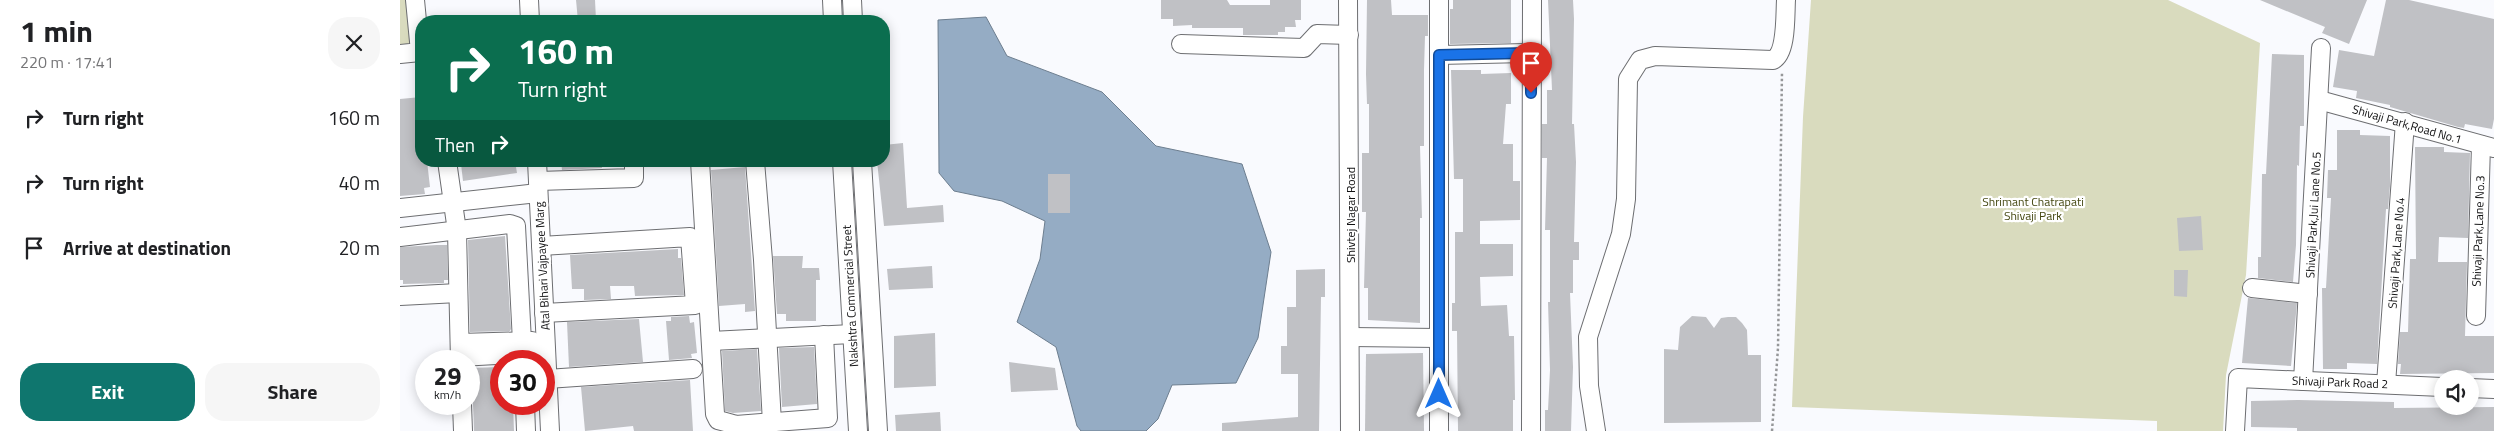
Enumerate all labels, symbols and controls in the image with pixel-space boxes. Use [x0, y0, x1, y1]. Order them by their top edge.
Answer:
text: 1 min [20, 8, 93, 54]
button: close [328, 17, 380, 69]
text: 160 m [518, 24, 614, 78]
icon: right [435, 35, 500, 100]
pin [1510, 42, 1552, 93]
icon: arrive [1517, 49, 1545, 77]
text: 220 m · 17:41 [20, 50, 114, 74]
text: Turn right [518, 72, 607, 106]
street label: Shivaji Park,Road No.1 [2350, 99, 2464, 149]
text: Turn right [63, 103, 144, 132]
text: 160 m [328, 103, 380, 132]
icon: right [20, 104, 48, 132]
text: Then [435, 130, 475, 159]
icon: right [485, 130, 513, 158]
street label: Shivaji Park,Jui Lane No.5 [2300, 151, 2326, 279]
street label: Shivtej Nagar Road [1341, 167, 1360, 263]
text: Turn right [63, 168, 144, 197]
text: 40 m [339, 168, 380, 197]
icon: right [20, 169, 48, 197]
street label: Shivaji Park,Lane No.3 [2467, 175, 2489, 287]
park label: Shrimant Chatrapati Shivaji Park [1982, 192, 2084, 225]
street label: Shivaji Park,Lane No.4 [2383, 196, 2409, 309]
street label: Atal Bihari Vajpayee Marg [529, 201, 555, 331]
street label: Nakshtra Commercial Street [837, 224, 863, 367]
text: Arrive at destination [63, 233, 231, 262]
text: 20 m [339, 233, 380, 262]
icon: arrive [20, 234, 48, 262]
speed limit sign: 30 [490, 350, 555, 415]
text: 29 [433, 357, 462, 395]
button: Exit [20, 363, 195, 421]
button: Share [205, 363, 380, 421]
position arrow [1412, 367, 1464, 419]
map controls [2434, 370, 2479, 415]
button: sound [2434, 370, 2479, 415]
street label: Shivaji Park Road 2 [2292, 371, 2388, 393]
text: km/h [434, 385, 461, 404]

